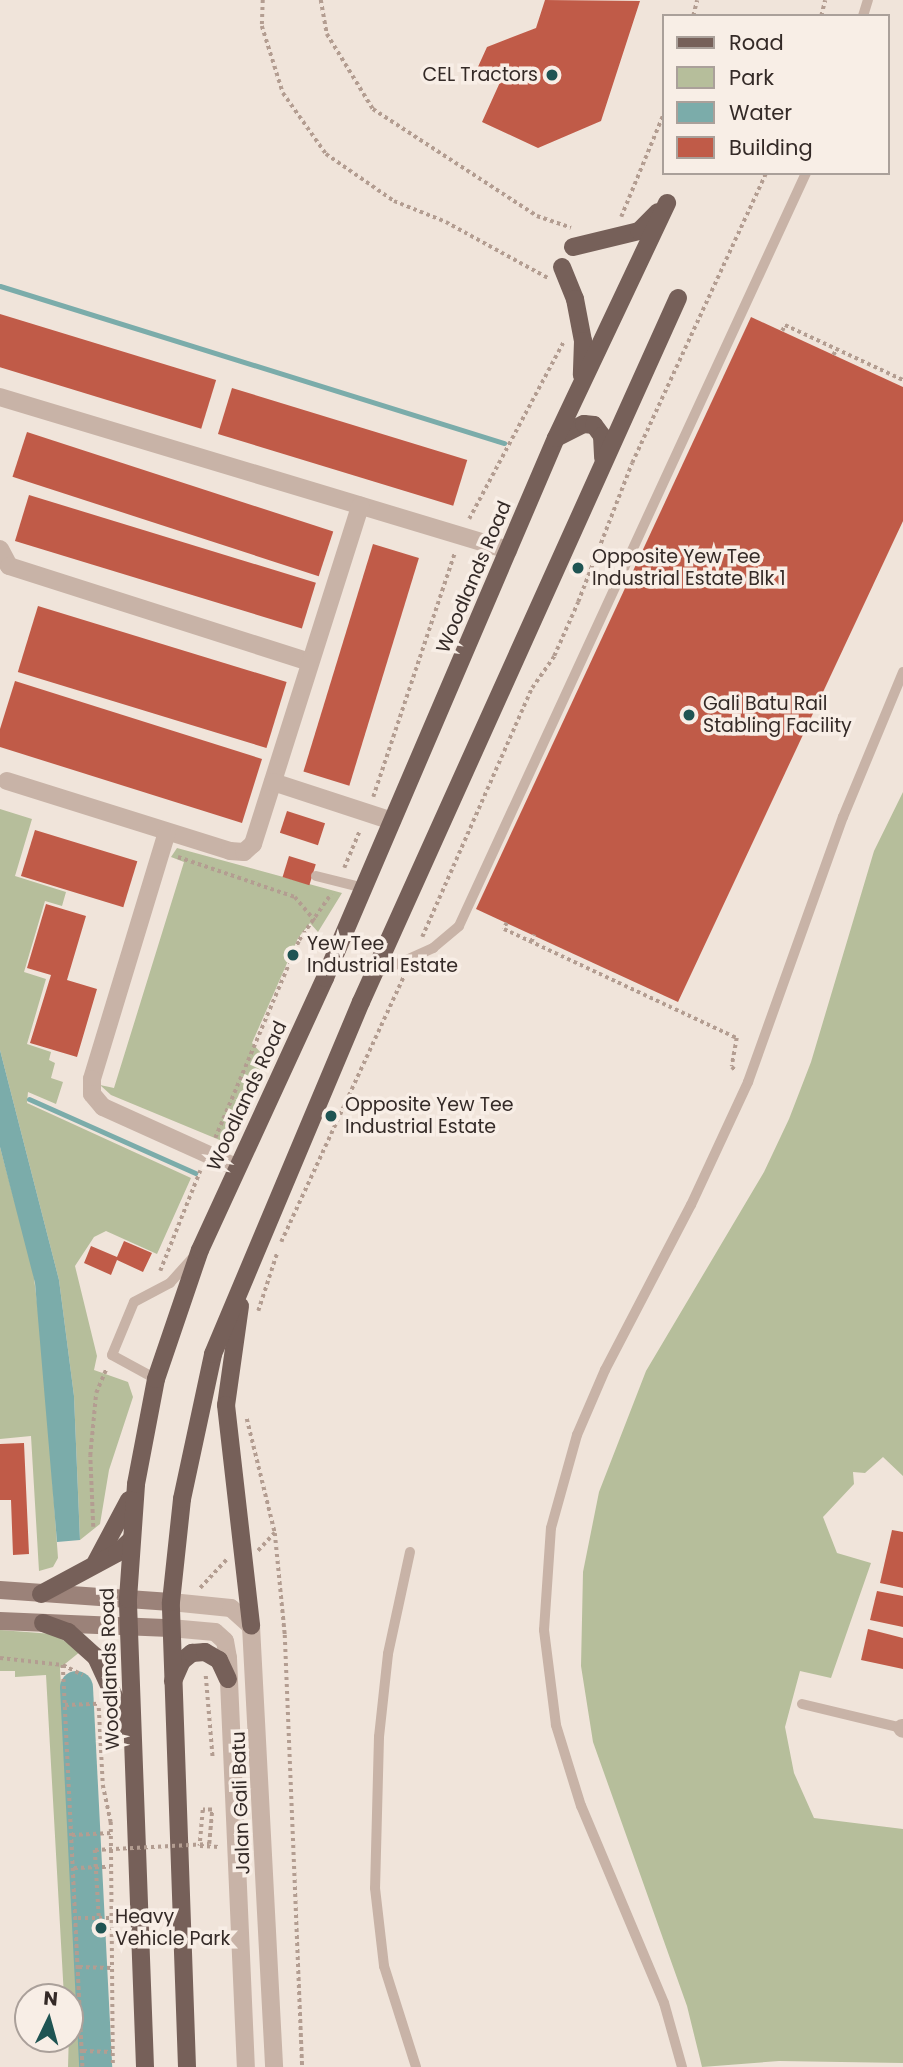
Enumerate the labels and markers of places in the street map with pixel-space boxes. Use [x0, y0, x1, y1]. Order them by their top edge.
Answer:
place label: CEL Tractors [422, 64, 538, 86]
marker: CEL Tractors [544, 67, 560, 83]
place label: Opposite Yew Tee Industrial Estate Blk 1 [592, 546, 785, 590]
marker: Opposite Yew Tee Industrial Estate Blk 1 [570, 560, 586, 576]
place label: Gali Batu Rail Stabling Facility [703, 693, 852, 737]
marker: Gali Batu Rail Stabling Facility [681, 707, 697, 723]
place label: Yew Tee Industrial Estate [307, 933, 458, 977]
marker: Yew Tee Industrial Estate [285, 947, 301, 963]
place label: Opposite Yew Tee Industrial Estate [345, 1094, 514, 1138]
marker: Opposite Yew Tee Industrial Estate [323, 1108, 339, 1124]
place label: Heavy Vehicle Park [115, 1906, 230, 1950]
marker: Heavy Vehicle Park [93, 1920, 109, 1936]

